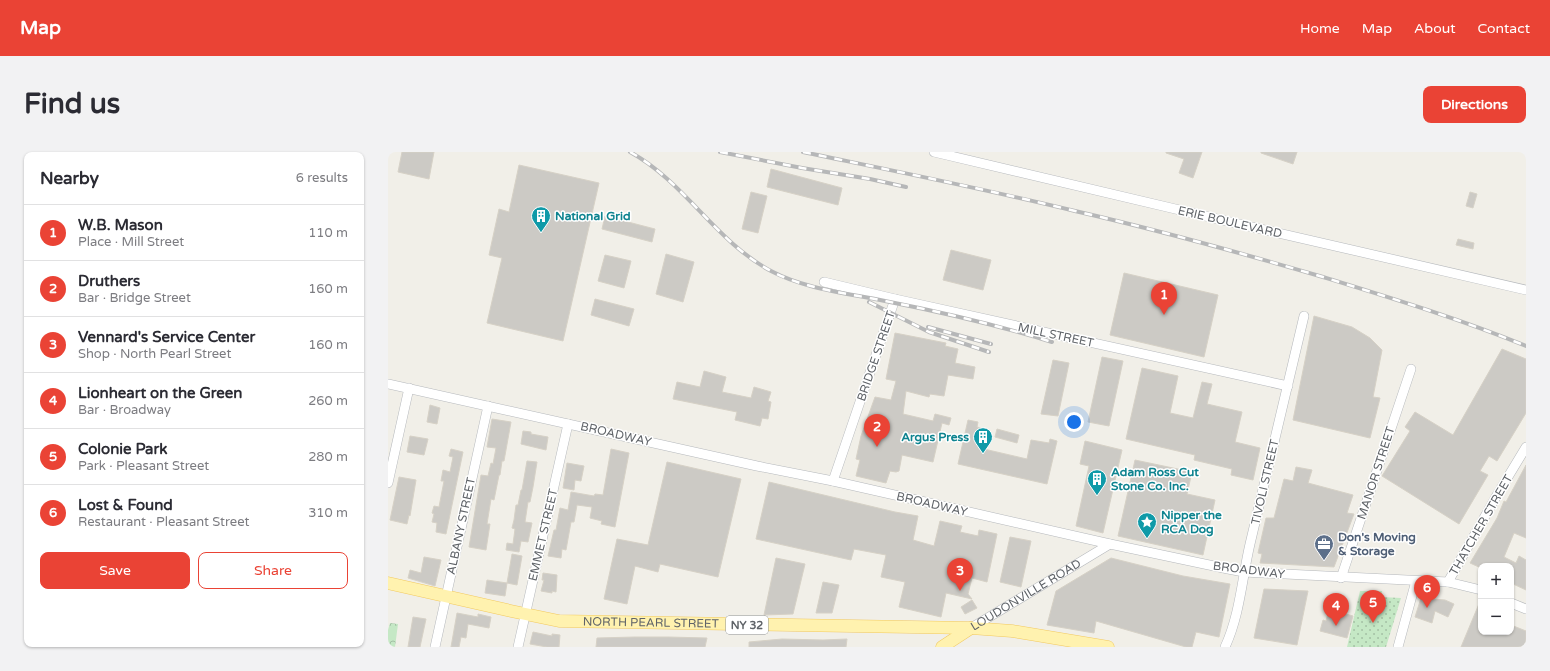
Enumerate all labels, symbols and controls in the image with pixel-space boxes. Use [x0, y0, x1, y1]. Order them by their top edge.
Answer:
text: Map [20, 17, 61, 39]
text: Home [1300, 20, 1340, 37]
text: Map [1362, 20, 1392, 37]
text: About [1414, 20, 1456, 37]
text: Contact [1478, 20, 1530, 37]
button: Directions [1423, 86, 1526, 123]
text: Find us [24, 87, 120, 121]
text: Nearby [40, 168, 99, 189]
text: 6 results [296, 170, 348, 186]
street label: ERIE BOULEVARD [1177, 203, 1283, 241]
building icon: National Grid [530, 205, 552, 233]
place label: National Grid [555, 209, 631, 223]
text: W.B. Mason [78, 216, 163, 234]
text: 1 [49, 225, 57, 241]
text: 110 m [308, 225, 348, 241]
text: Place · Mill Street [78, 234, 184, 250]
text: Druthers [78, 272, 140, 290]
text: 2 [49, 281, 57, 297]
text: 160 m [308, 281, 348, 297]
pin: 1 [1151, 282, 1177, 315]
text: Bar · Bridge Street [78, 290, 191, 306]
street label: BRIDGE STREET [854, 308, 898, 403]
street label: MILL STREET [1017, 320, 1096, 350]
text: Vennard's Service Center [78, 328, 255, 346]
text: 3 [49, 337, 57, 353]
text: 160 m [308, 337, 348, 353]
text: Shop · North Pearl Street [78, 346, 231, 362]
text: Lionheart on the Green [78, 384, 242, 402]
text: 4 [49, 393, 57, 409]
text: 260 m [308, 393, 348, 409]
text: Bar · Broadway [78, 402, 171, 418]
your location [1064, 412, 1084, 432]
pin: 2 [864, 414, 890, 447]
street label: BROADWAY [579, 419, 653, 449]
street label: MANOR STREET [1354, 424, 1398, 521]
building icon: Argus Press [972, 426, 994, 454]
place label: Argus Press [901, 430, 969, 445]
street label: TIVOLI STREET [1248, 437, 1282, 526]
text: Colonie Park [78, 440, 167, 458]
text: 5 [49, 449, 57, 465]
text: 280 m [308, 449, 348, 465]
text: Park · Pleasant Street [78, 458, 209, 474]
place label: Adam Ross Cut Stone Co. Inc. [1111, 465, 1199, 493]
building icon: Adam Ross Cut Stone Co. Inc. [1086, 468, 1108, 496]
street label: THATCHER STREET [1447, 472, 1516, 578]
street label: ALBANY STREET [444, 475, 478, 576]
street label: EMMET STREET [526, 487, 561, 583]
street label: BROADWAY [895, 489, 969, 519]
text: Lost & Found [78, 496, 173, 514]
text: 6 [49, 505, 57, 521]
text: 310 m [308, 505, 348, 521]
place label: Nipper the RCA Dog [1161, 508, 1222, 537]
place icon: Nipper the RCA Dog [1136, 511, 1158, 539]
text: Restaurant · Pleasant Street [78, 514, 249, 530]
place label: Don's Moving & Storage [1338, 530, 1416, 559]
office icon: Don's Moving & Storage [1313, 533, 1335, 561]
button: Save [40, 552, 190, 589]
button: Share [198, 552, 348, 589]
street label: LOUDONVILLE ROAD [968, 556, 1084, 634]
pin: 3 [947, 558, 973, 591]
street label: BROADWAY [1212, 559, 1286, 581]
map controls [1478, 563, 1514, 635]
button: + [1478, 563, 1514, 599]
pin: 6 [1414, 575, 1440, 608]
pin: 5 [1360, 590, 1386, 623]
pin: 4 [1323, 593, 1349, 626]
button: − [1478, 599, 1514, 635]
street label: NORTH PEARL STREET [583, 614, 720, 631]
road number: NY 32 [726, 616, 768, 634]

